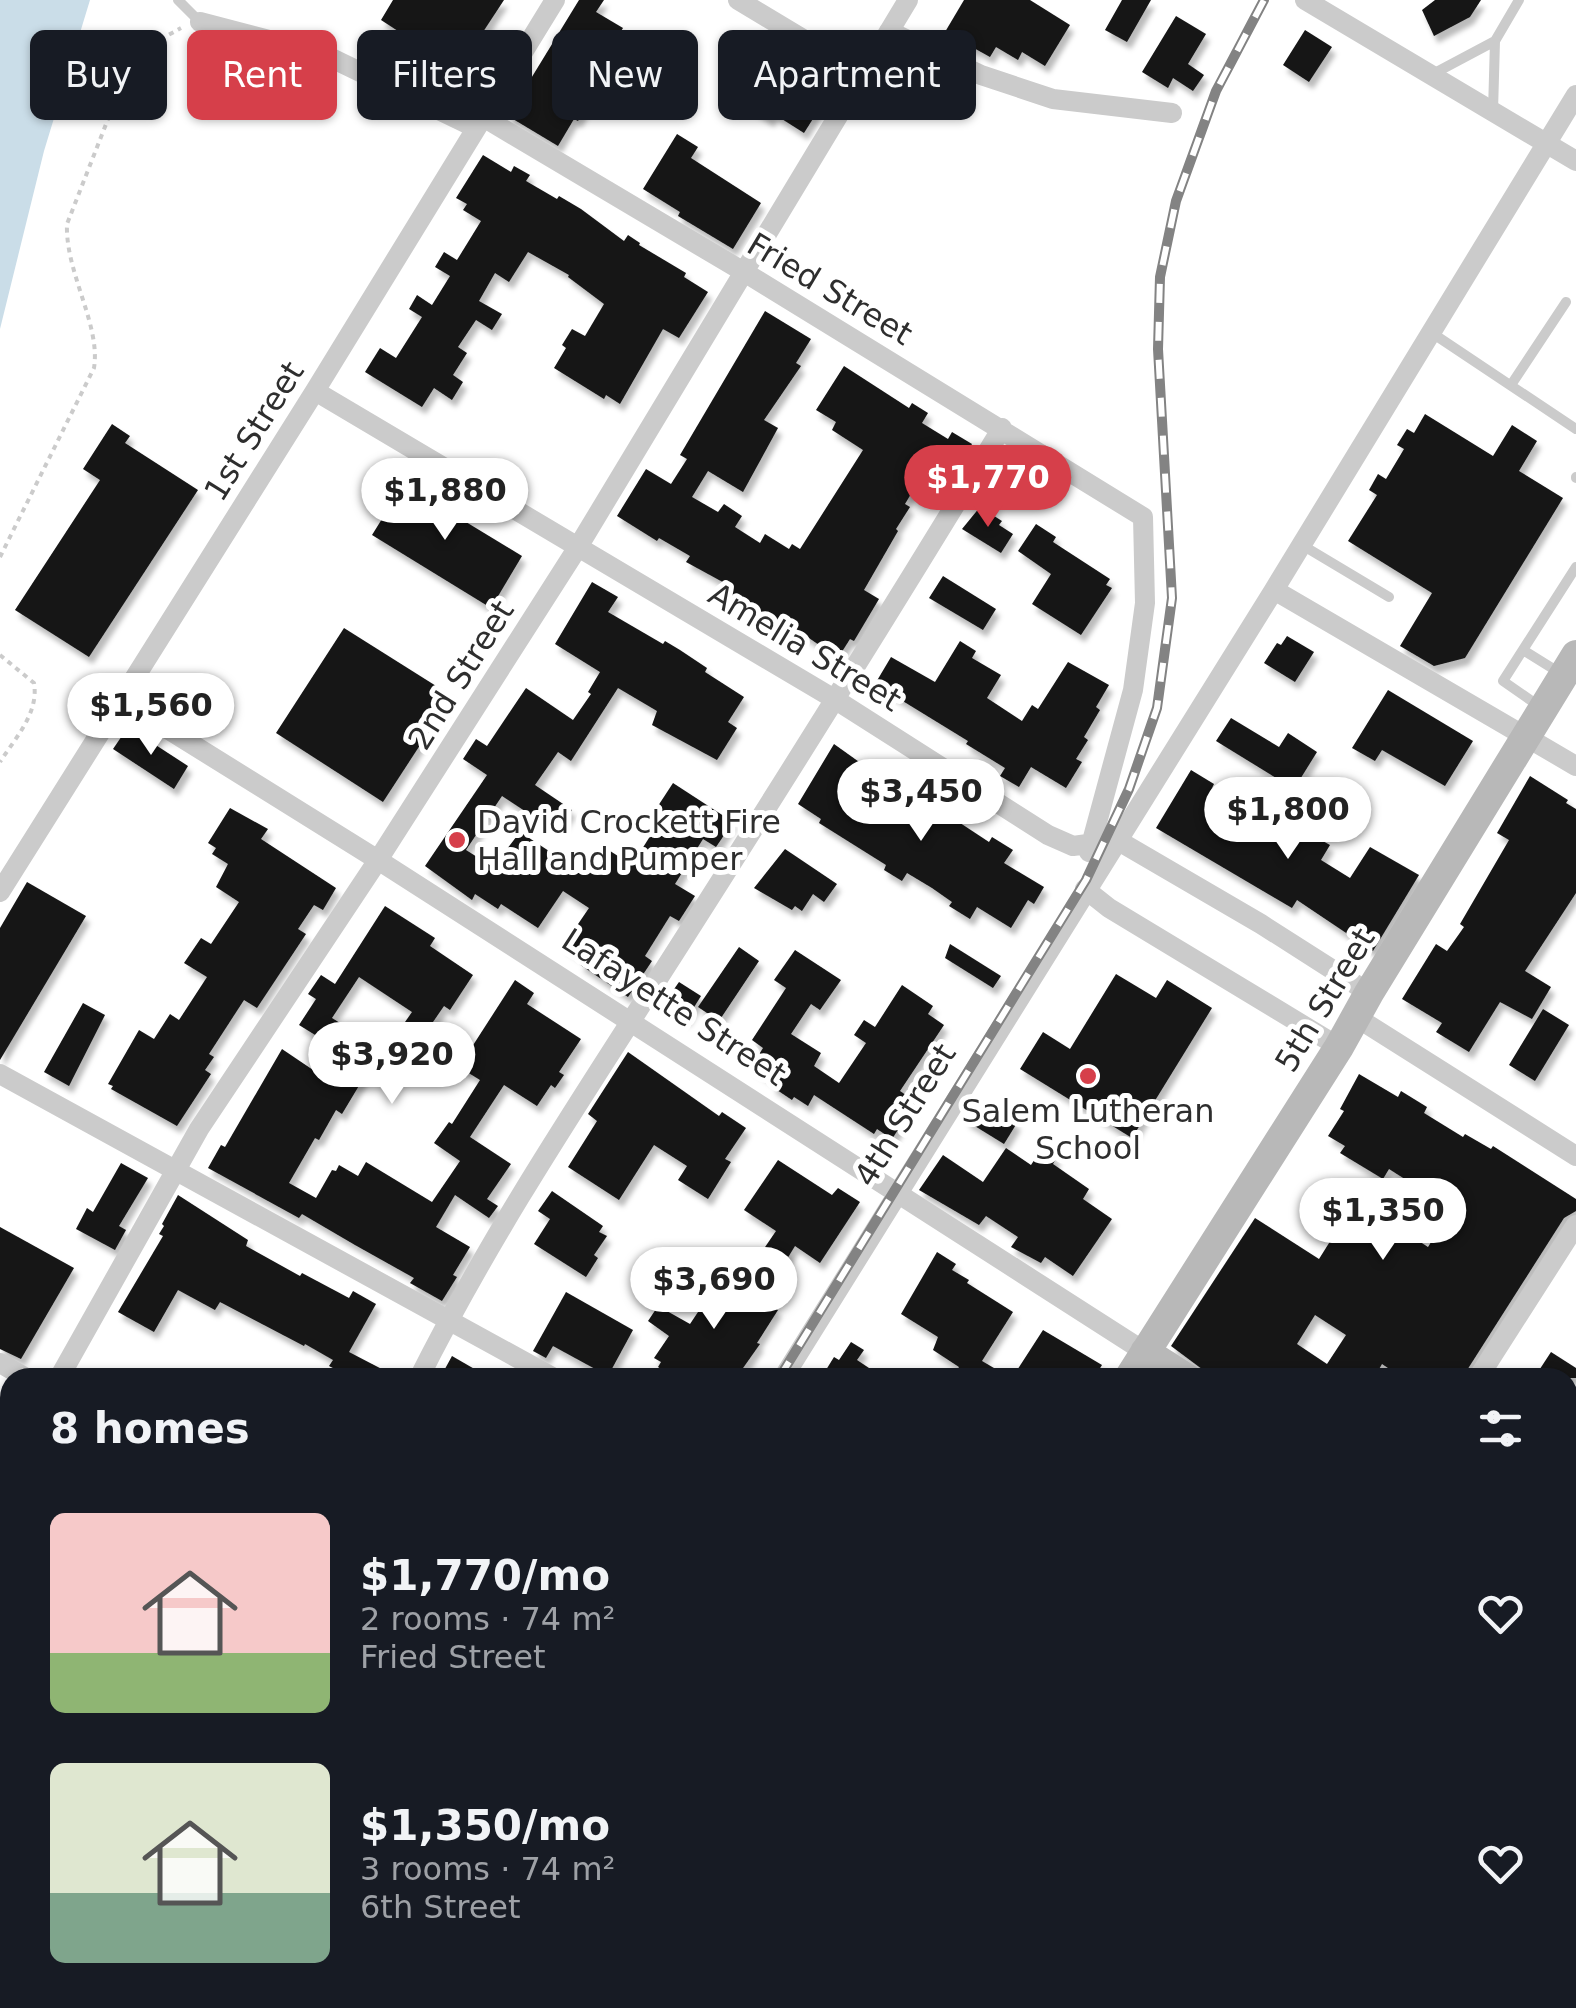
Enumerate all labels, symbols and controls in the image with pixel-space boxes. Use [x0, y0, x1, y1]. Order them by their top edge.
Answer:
chip: Buy [30, 30, 167, 120]
chip: Rent [187, 30, 337, 120]
chip: Filters [357, 30, 532, 120]
chip: New [552, 30, 698, 120]
chip: Apartment [718, 30, 976, 120]
street label: Fried Street [741, 225, 919, 353]
street label: 1st Street [196, 354, 312, 508]
pin: $1,770 [907, 445, 1069, 530]
pin: $1,880 [364, 458, 526, 543]
text: $1,770 [926, 458, 1050, 496]
text: $1,880 [383, 471, 507, 509]
street label: Amelia Street [702, 575, 908, 719]
street label: 2nd Street [400, 594, 522, 756]
pin: $1,560 [70, 673, 232, 758]
text: $1,560 [89, 686, 213, 724]
pin: $3,450 [840, 759, 1002, 844]
text: $3,450 [859, 772, 983, 810]
pin: $1,800 [1207, 777, 1369, 862]
text: $1,800 [1226, 790, 1350, 828]
place label: David Crockett Fire Hall and Pumper [477, 803, 781, 878]
marker: David Crockett Fire Hall and Pumper [446, 829, 468, 851]
street label: Lafayette Street [555, 921, 793, 1093]
street label: 5th Street [1267, 921, 1383, 1079]
pin: $3,920 [311, 1022, 473, 1107]
text: $3,920 [330, 1035, 454, 1073]
street label: 4th Street [846, 1037, 964, 1193]
marker: Salem Lutheran School [1077, 1065, 1099, 1087]
place label: Salem Lutheran School [962, 1092, 1214, 1167]
pin: $1,350 [1302, 1178, 1464, 1263]
text: $1,350 [1321, 1191, 1445, 1229]
pin: $3,690 [633, 1247, 795, 1332]
text: $3,690 [652, 1260, 776, 1298]
icon: filters [1473, 1401, 1528, 1456]
text: 8 homes [50, 1404, 250, 1453]
text: $1,770/mo [360, 1551, 610, 1600]
icon: home [130, 1553, 250, 1673]
icon: heart [1473, 1586, 1528, 1641]
text: 2 rooms · 74 m² [360, 1600, 615, 1638]
text: Fried Street [360, 1638, 546, 1676]
text: $1,350/mo [360, 1801, 610, 1850]
icon: home [130, 1803, 250, 1923]
icon: heart [1473, 1836, 1528, 1891]
text: 3 rooms · 74 m² [360, 1850, 615, 1888]
text: 6th Street [360, 1888, 521, 1926]

